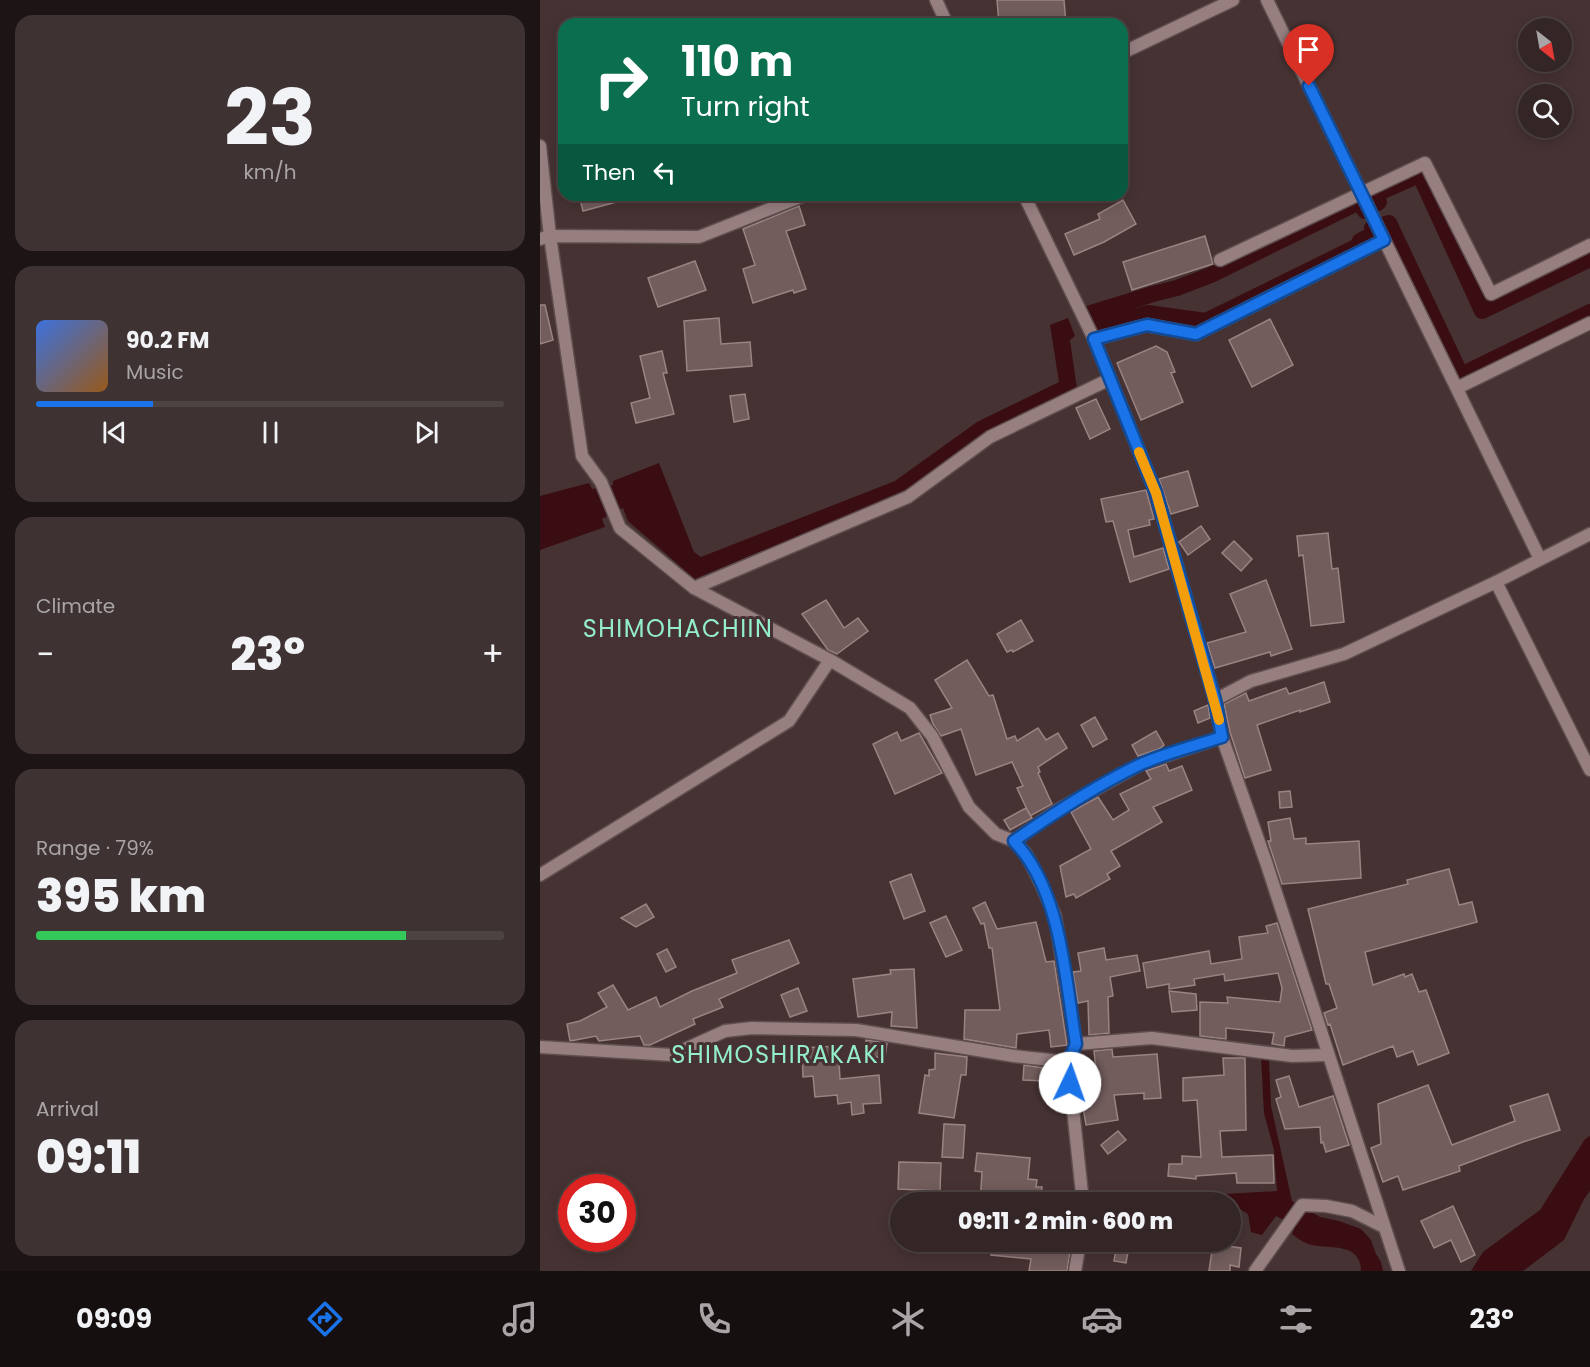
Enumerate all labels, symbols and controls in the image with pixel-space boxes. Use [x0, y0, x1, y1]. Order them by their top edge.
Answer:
north arrow [1518, 18, 1572, 72]
map controls [1518, 18, 1572, 138]
pin [1283, 24, 1334, 86]
text: 110 m [681, 32, 793, 91]
icon: arrive [1292, 33, 1325, 66]
icon: right [582, 42, 660, 120]
text: 23 [224, 63, 316, 172]
button: search [1518, 84, 1572, 138]
text: Turn right [681, 88, 810, 125]
icon: left [648, 156, 681, 189]
text: Then [582, 157, 636, 188]
text: km/h [243, 158, 297, 186]
text: 90.2 FM [126, 325, 210, 356]
text: Music [126, 358, 184, 386]
icon: previous [98, 416, 131, 449]
icon: pause [254, 416, 287, 449]
icon: next [410, 416, 443, 449]
text: Climate [36, 592, 115, 620]
district label: SHIMOHACHIIN [583, 612, 773, 645]
text: 23° [230, 623, 305, 686]
text: − [36, 631, 54, 678]
text: + [481, 631, 504, 678]
text: Range · 79% [36, 834, 154, 862]
text: 395 km [36, 865, 206, 928]
district label: SHIMOSHIRAKAKI [671, 1038, 887, 1071]
position arrow [1038, 1051, 1102, 1115]
text: Arrival [36, 1095, 99, 1123]
text: 09:11 [36, 1126, 141, 1189]
speed limit sign: 30 [558, 1174, 636, 1252]
text: 09:11 · 2 min · 600 m [958, 1206, 1173, 1237]
icon: directions [304, 1298, 346, 1340]
icon: music [499, 1298, 541, 1340]
icon: phone [693, 1298, 735, 1340]
icon: climate [887, 1298, 929, 1340]
icon: car [1081, 1298, 1123, 1340]
icon: filters [1275, 1298, 1317, 1340]
text: 09:09 [76, 1300, 152, 1337]
text: 23° [1470, 1300, 1514, 1337]

